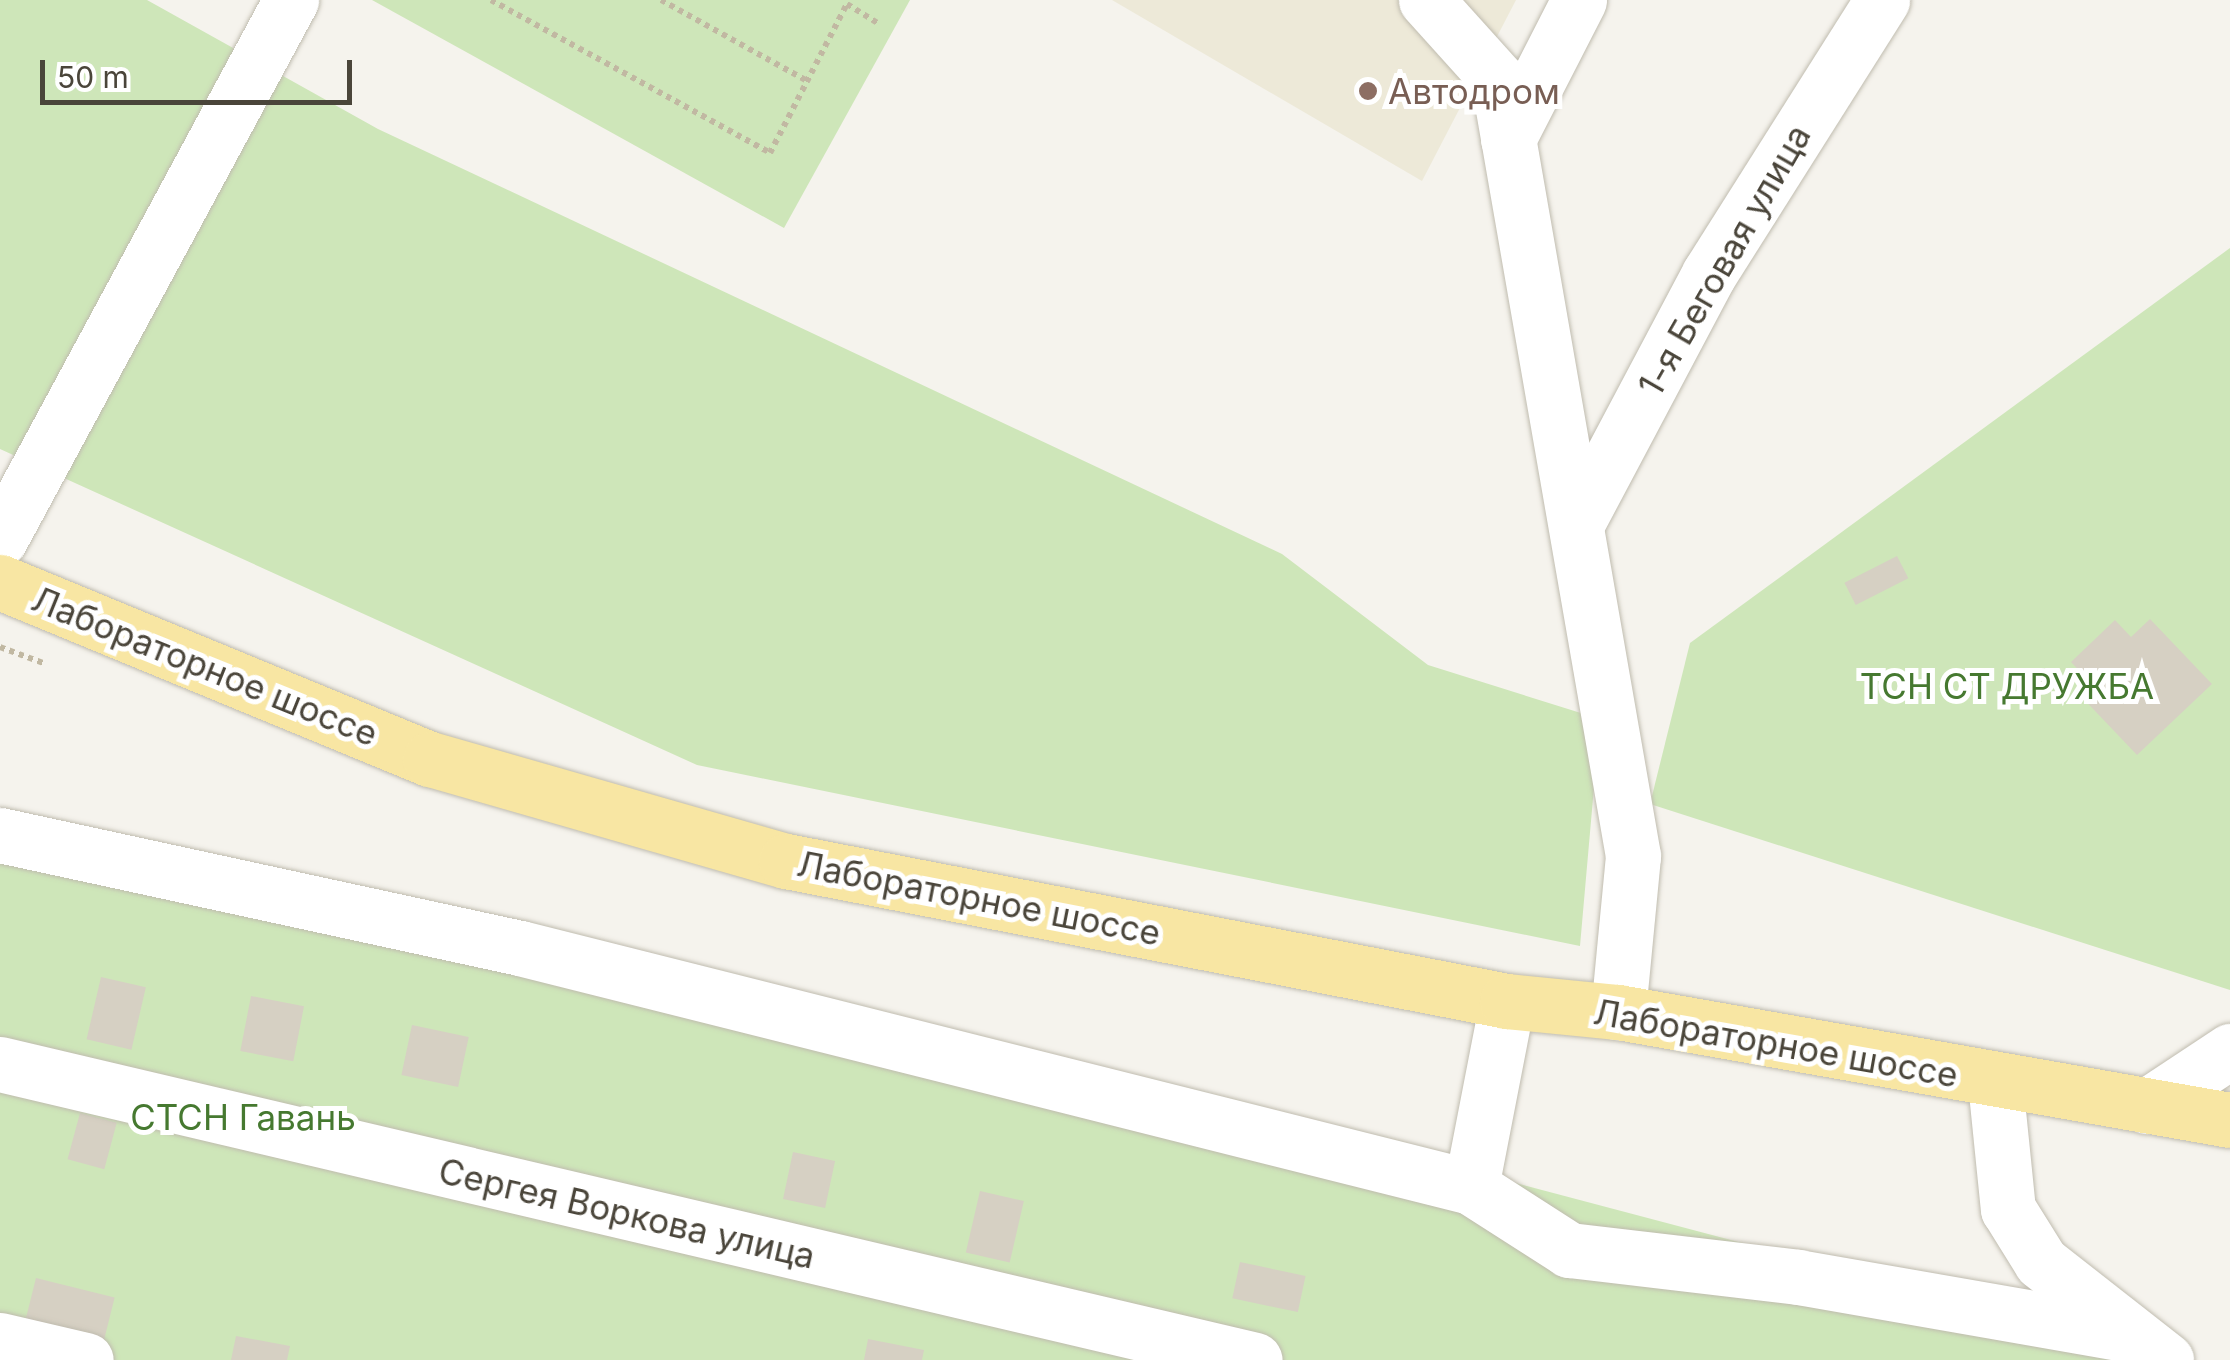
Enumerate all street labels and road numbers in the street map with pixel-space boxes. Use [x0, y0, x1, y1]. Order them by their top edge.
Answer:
street label: 1-я Беговая улица [1629, 117, 1819, 403]
street label: Лабораторное шоссе [26, 577, 384, 755]
street label: Лабораторное шоссе [794, 842, 1164, 954]
street label: Лабораторное шоссе [1591, 990, 1961, 1096]
street label: Сергея Воркова улица [435, 1149, 819, 1277]

